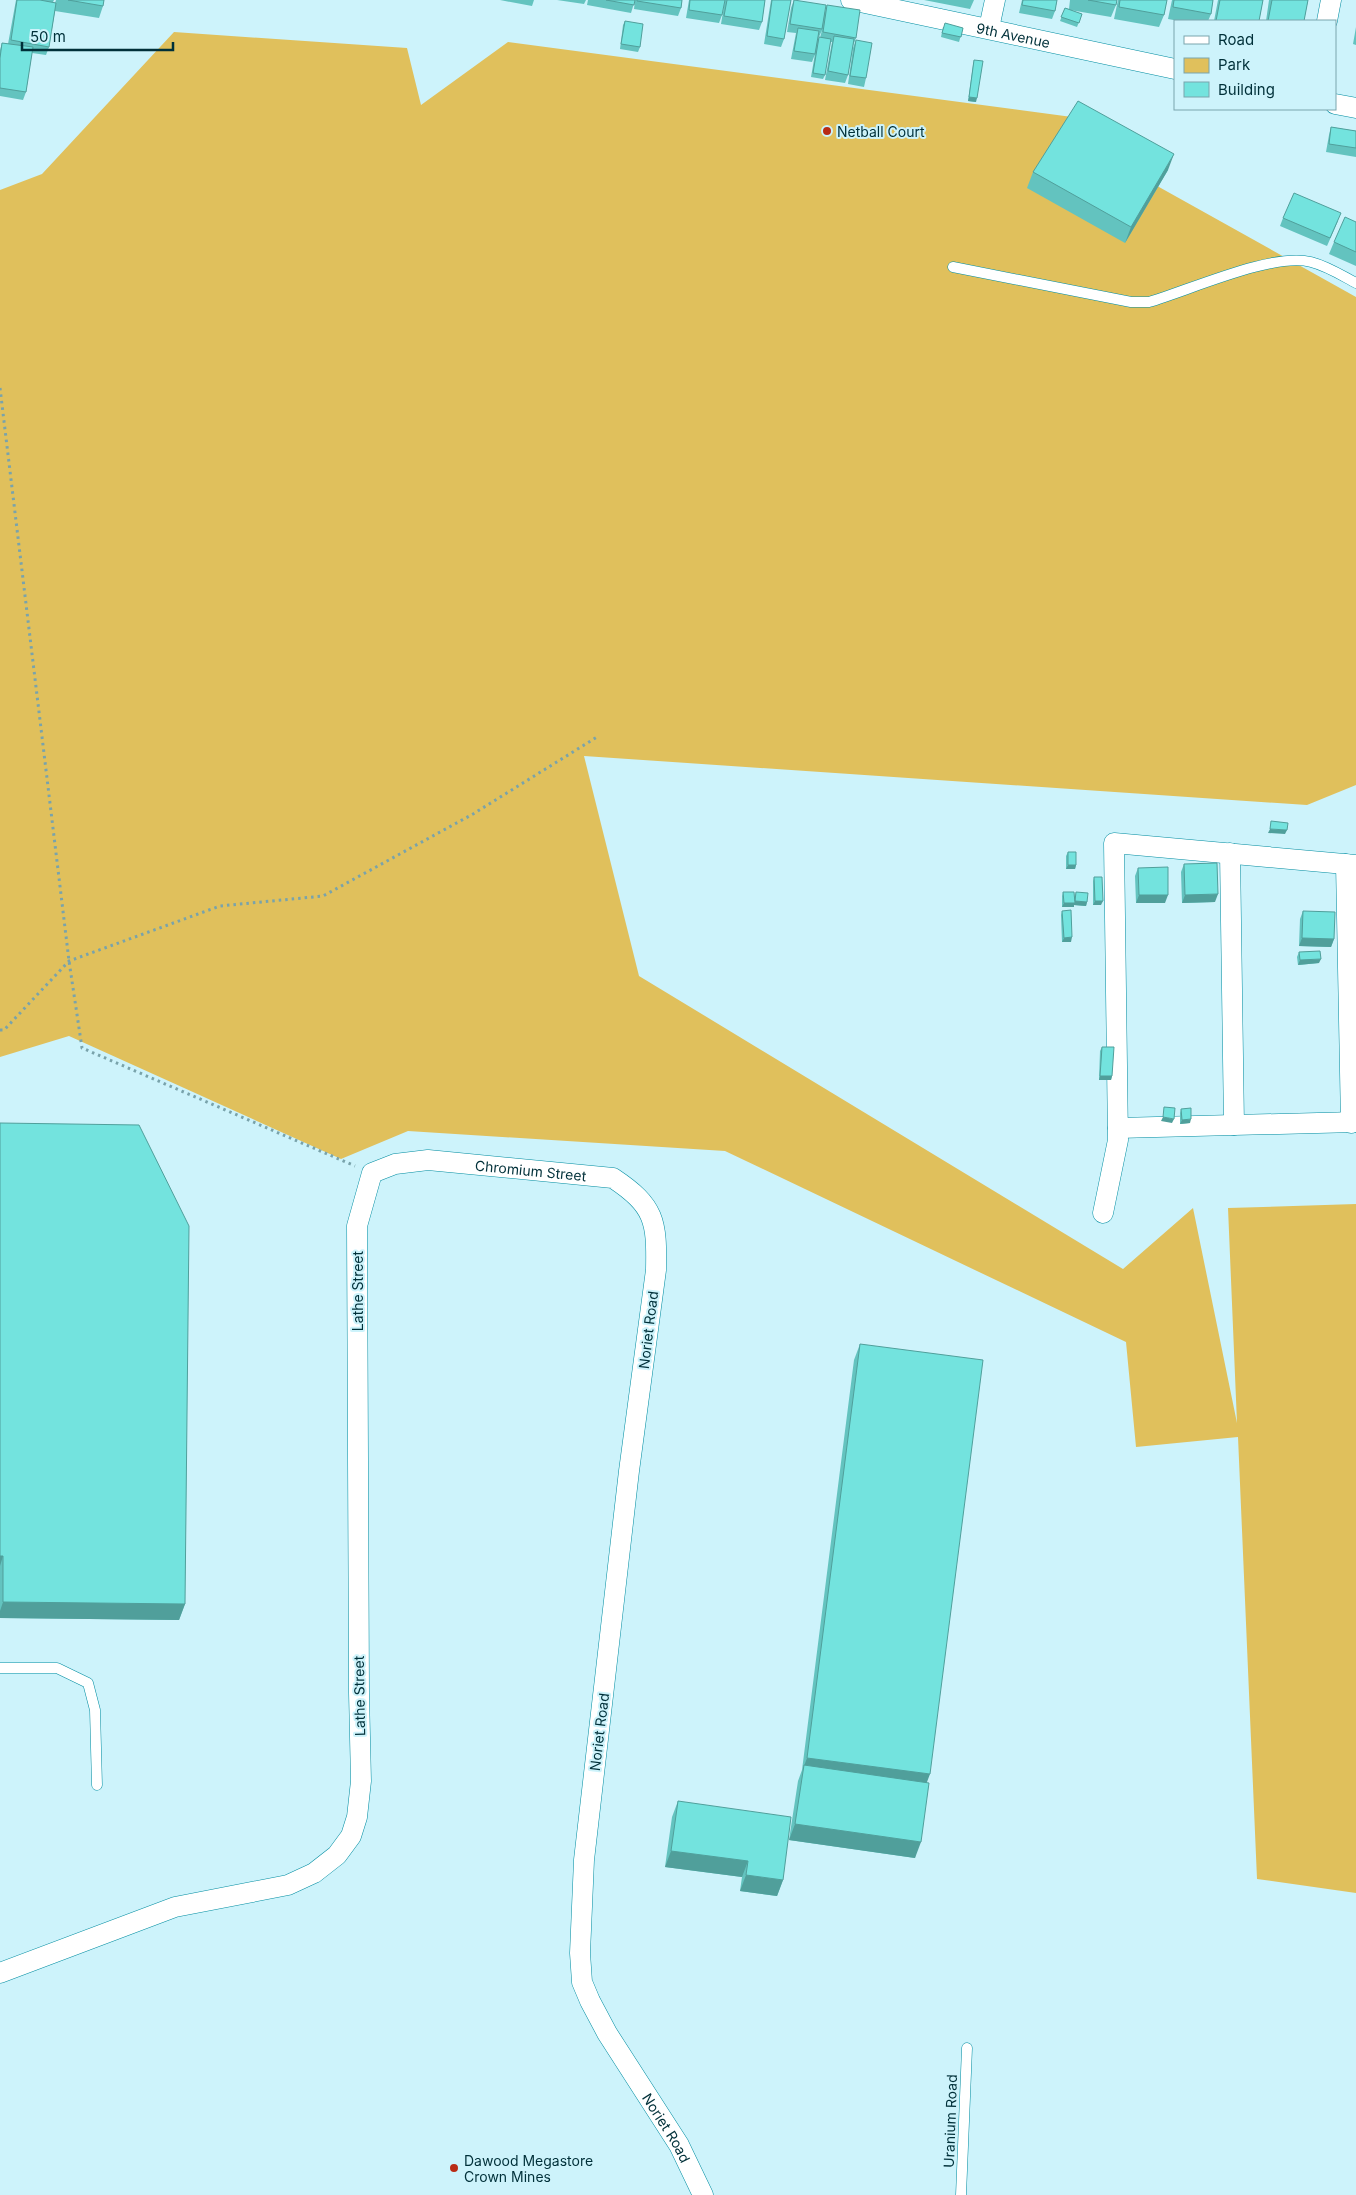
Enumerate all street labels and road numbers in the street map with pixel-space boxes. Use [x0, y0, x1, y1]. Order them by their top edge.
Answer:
street label: 9th Avenue [975, 18, 1052, 51]
street label: Chromium Street [474, 1156, 588, 1184]
street label: Lathe Street [349, 1250, 366, 1331]
street label: Noriet Road [635, 1290, 661, 1370]
street label: Lathe Street [350, 1655, 368, 1736]
street label: Noriet Road [586, 1692, 612, 1772]
street label: Uranium Road [940, 2074, 960, 2168]
street label: Noriet Road [639, 2090, 695, 2165]

